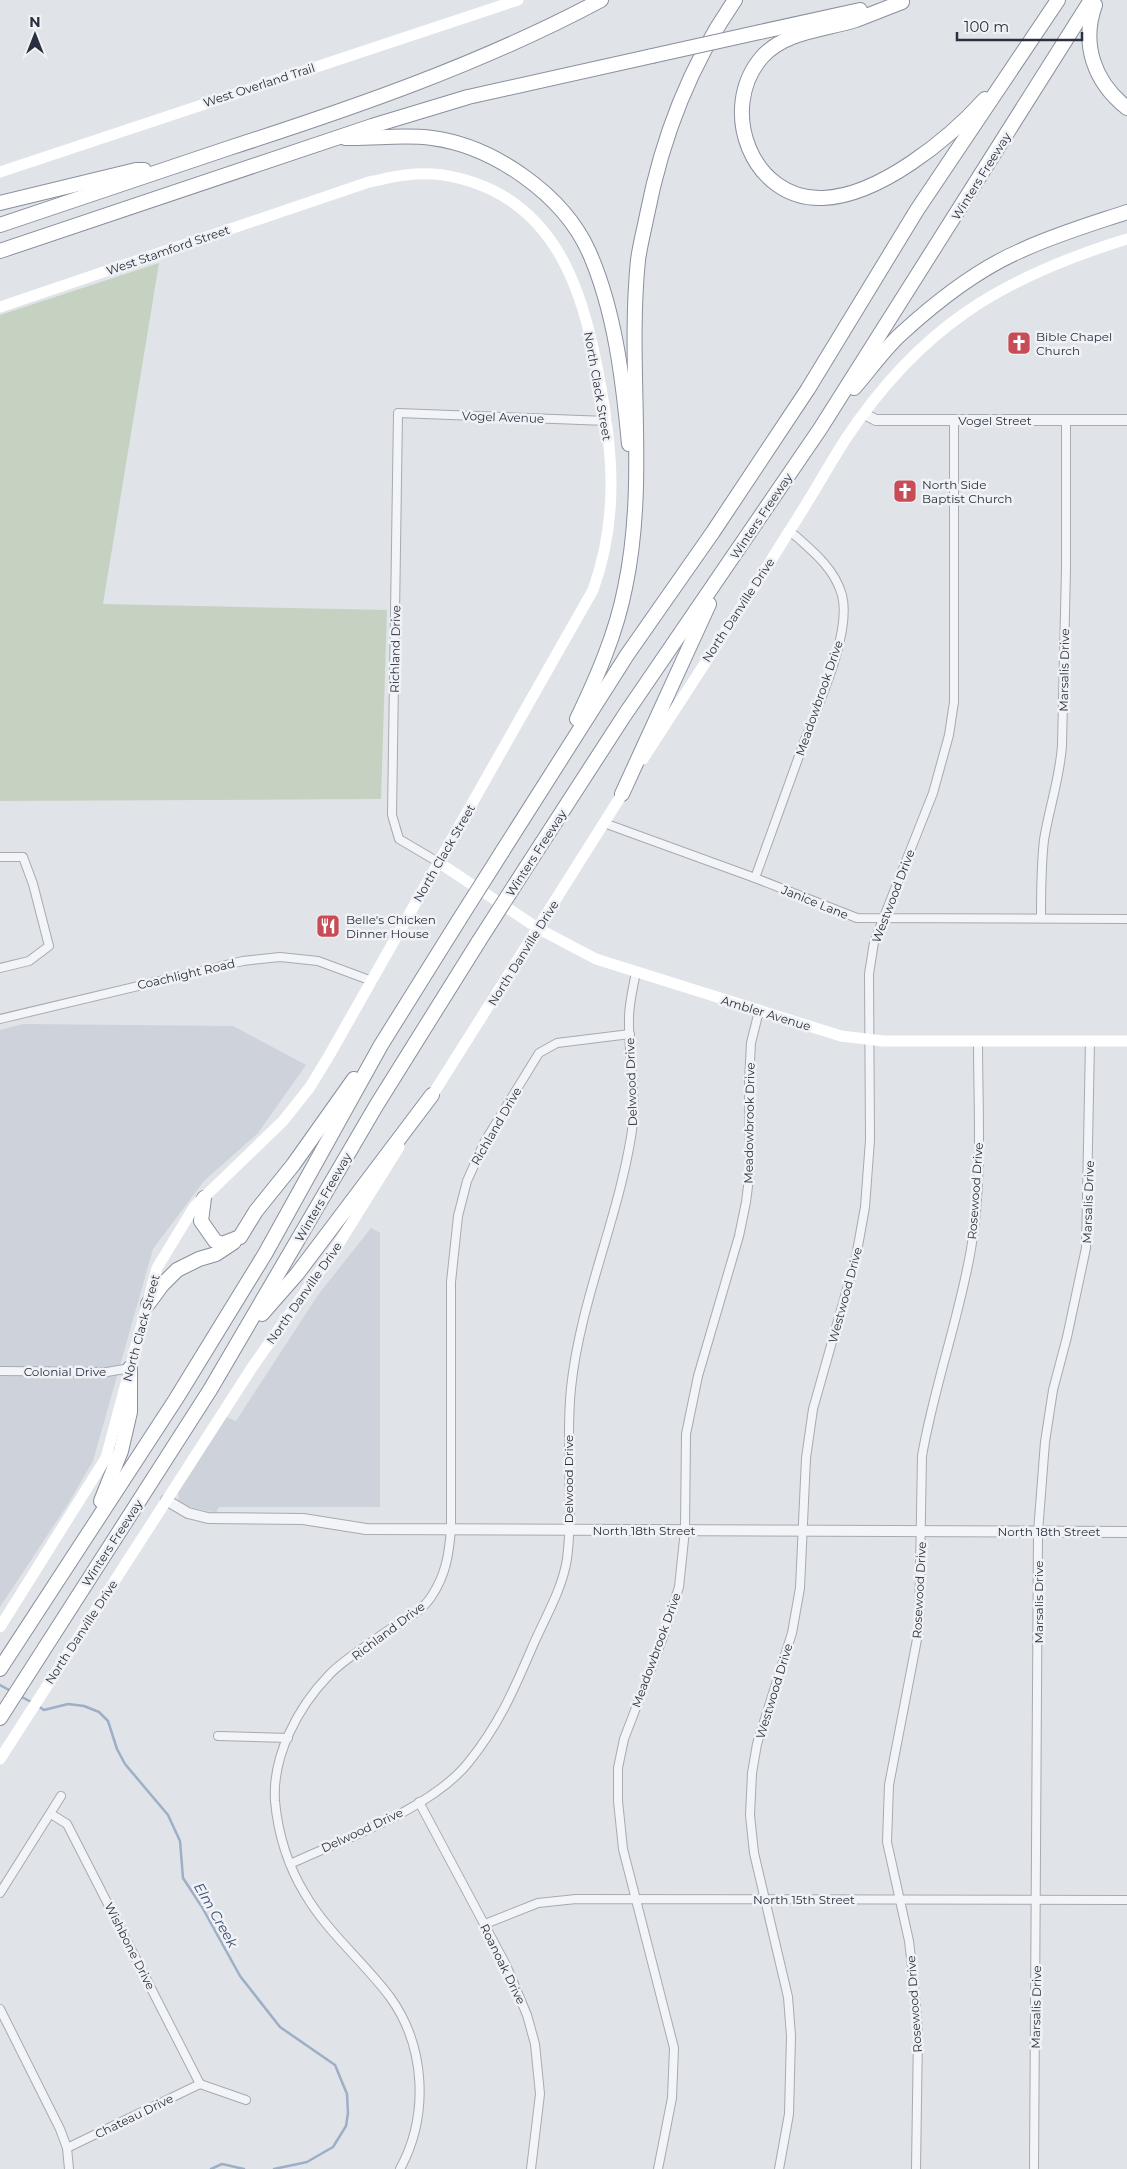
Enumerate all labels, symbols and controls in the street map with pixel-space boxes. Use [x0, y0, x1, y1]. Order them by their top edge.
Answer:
north arrow [10, 10, 60, 60]
scale bar [957, 10, 1082, 42]
text: N [29, 13, 41, 31]
text: 100 m [964, 17, 1009, 36]
street label: West Overland Trail [201, 60, 317, 110]
street label: Winters Freeway [948, 129, 1014, 223]
street label: West Stamford Street [104, 222, 232, 278]
place label: Bible Chapel Church [1036, 329, 1112, 358]
street label: North Clack Street [581, 330, 615, 442]
church icon: Bible Chapel Church [1006, 330, 1032, 356]
street label: Vogel Avenue [462, 408, 544, 426]
street label: Vogel Street [958, 413, 1032, 428]
street label: Winters Freeway [727, 470, 796, 562]
place label: North Side Baptist Church [922, 477, 1012, 506]
church icon: North Side Baptist Church [892, 478, 918, 504]
street label: North Danville Drive [699, 555, 777, 665]
street label: Richland Drive [387, 605, 403, 693]
street label: Marsalis Drive [1056, 628, 1072, 712]
street label: Meadowbrook Drive [792, 638, 846, 758]
street label: North Clack Street [410, 801, 478, 905]
street label: Winters Freeway [502, 806, 570, 899]
street label: Westwood Drive [868, 847, 918, 945]
street label: Janice Lane [778, 881, 851, 922]
street label: North Danville Drive [484, 898, 562, 1008]
place label: Belle's Chicken Dinner House [346, 912, 436, 941]
restaurant icon: Belle's Chicken Dinner House [315, 913, 341, 939]
street label: Coachlight Road [136, 955, 236, 993]
street label: Ambler Avenue [719, 992, 813, 1034]
street label: Delwood Drive [622, 1037, 640, 1127]
street label: Meadowbrook Drive [740, 1062, 758, 1184]
street label: Richland Drive [468, 1084, 524, 1168]
street label: Rosewood Drive [964, 1142, 986, 1240]
street label: Winters Freeway [291, 1149, 355, 1244]
street label: Marsalis Drive [1079, 1160, 1097, 1244]
street label: North Danville Drive [263, 1239, 345, 1347]
street label: Westwood Drive [825, 1245, 865, 1345]
street label: North Clack Street [119, 1273, 163, 1383]
street label: Colonial Drive [24, 1364, 106, 1379]
street label: Delwood Drive [561, 1435, 576, 1523]
street label: Winters Freeway [78, 1496, 146, 1589]
street label: North 18th Street [593, 1523, 696, 1538]
street label: North 18th Street [998, 1524, 1101, 1539]
street label: Rosewood Drive [909, 1541, 929, 1639]
street label: Marsalis Drive [1031, 1560, 1046, 1644]
street label: North Danville Drive [42, 1577, 120, 1687]
street label: Meadowbrook Drive [628, 1590, 684, 1710]
street label: Richland Drive [348, 1599, 428, 1663]
street label: Westwood Drive [752, 1642, 796, 1740]
street label: Delwood Drive [319, 1804, 405, 1856]
water label: Elm Creek [190, 1879, 242, 1951]
street label: North 15th Street [753, 1892, 855, 1907]
street label: Wishbone Drive [102, 1900, 158, 1992]
street label: Roanoak Drive [477, 1921, 529, 2007]
street label: Rosewood Drive [903, 1955, 925, 2053]
street label: Marsalis Drive [1028, 1965, 1044, 2049]
street label: Chateau Drive [92, 2091, 176, 2141]

